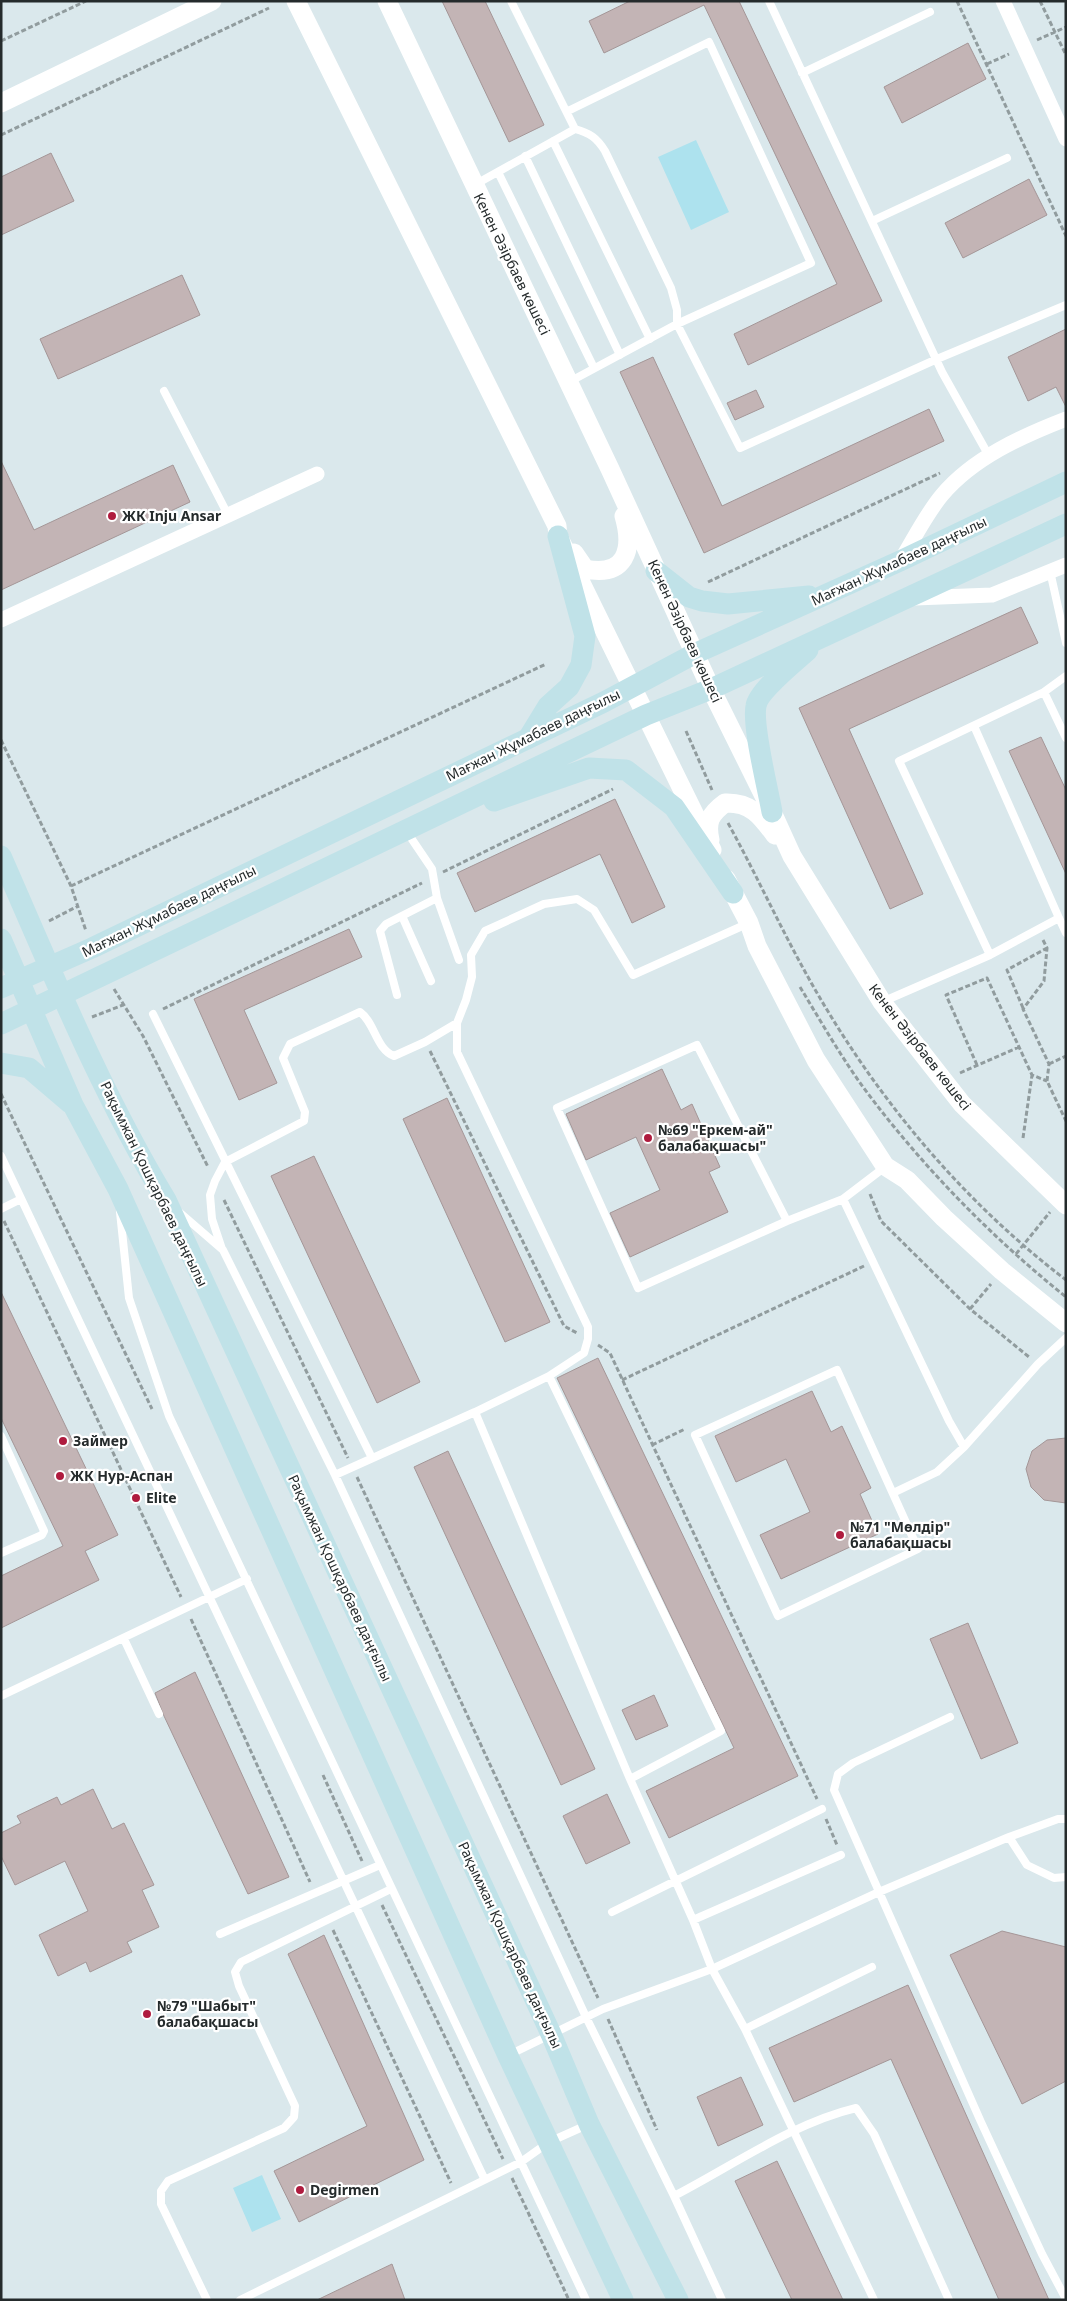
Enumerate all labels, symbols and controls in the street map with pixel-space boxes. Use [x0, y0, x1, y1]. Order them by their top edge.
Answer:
street label: Кенен Әзірбаев көшесі [470, 190, 555, 338]
place label: ЖК Inju Ansar [122, 506, 222, 525]
marker: ЖК Inju Ansar [106, 510, 118, 522]
street label: Мағжан Жұмабаев даңғылы [808, 511, 990, 610]
street label: Кенен Әзірбаев көшесі [644, 556, 727, 705]
street label: Мағжан Жұмабаев даңғылы [442, 684, 623, 785]
street label: Мағжан Жұмабаев даңғылы [78, 860, 259, 961]
street label: Кенен Әзірбаев көшесі [865, 979, 976, 1114]
street label: Рақымжан Қошқарбаев даңғылы [96, 1078, 213, 1290]
place label: №69 "Еркем-ай" балабақшасы" [658, 1120, 773, 1155]
marker: №69 "Еркем-ай" балабақшасы" [642, 1132, 654, 1144]
place label: Займер [73, 1431, 128, 1450]
marker: Займер [57, 1435, 69, 1447]
place label: ЖК Нур-Аспан [70, 1466, 173, 1485]
marker: ЖК Нур-Аспан [54, 1470, 66, 1482]
street label: Рақымжан Қошқарбаев даңғылы [284, 1471, 397, 1684]
place label: Elite [146, 1488, 177, 1507]
marker: Elite [130, 1492, 142, 1504]
place label: №71 "Мөлдір" балабақшасы [850, 1517, 951, 1552]
marker: №71 "Мөлдір" балабақшасы [834, 1529, 846, 1541]
street label: Рақымжан Қошқарбаев даңғылы [454, 1838, 567, 2051]
place label: №79 "Шабыт" балабақшасы [157, 1996, 258, 2031]
marker: №79 "Шабыт" балабақшасы [141, 2008, 153, 2020]
place label: Degirmen [310, 2180, 379, 2199]
marker: Degirmen [294, 2184, 306, 2196]

